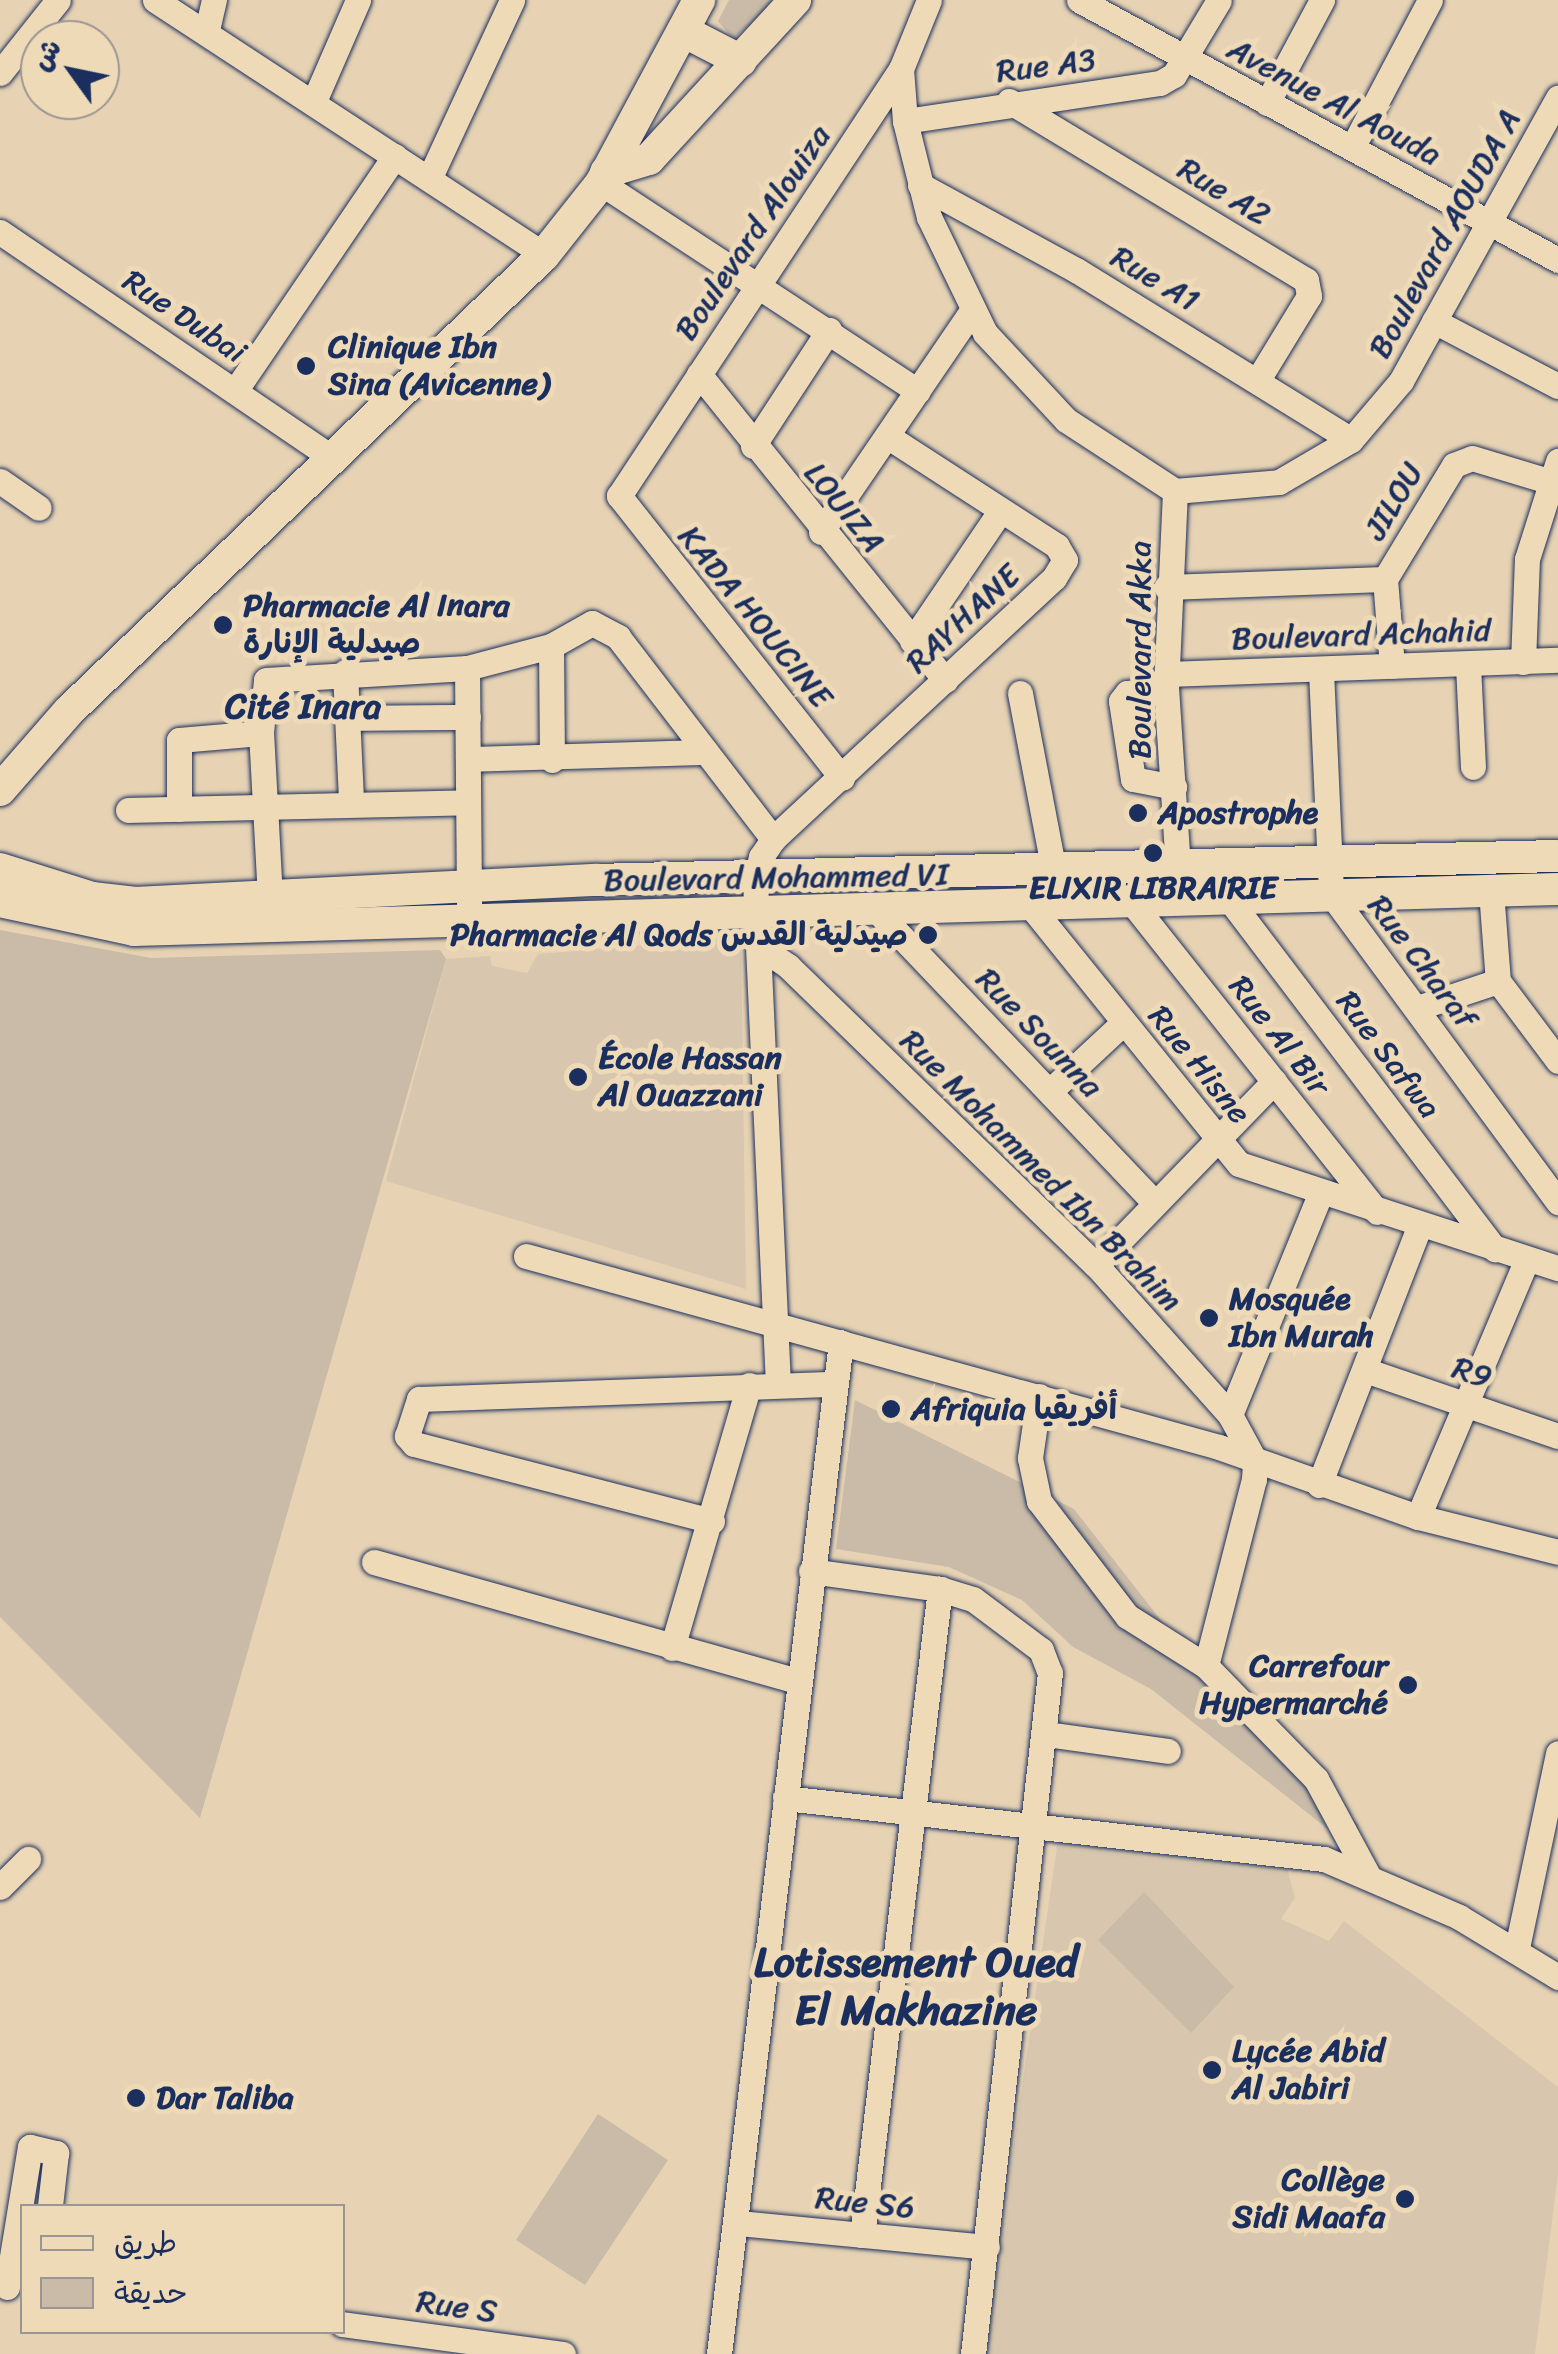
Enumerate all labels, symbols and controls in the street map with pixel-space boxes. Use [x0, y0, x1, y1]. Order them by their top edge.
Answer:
north arrow [20, 20, 120, 120]
text: ش [17, 28, 75, 81]
street label: Avenue Al Aouda [1221, 30, 1447, 174]
street label: Rue A3 [994, 41, 1098, 91]
street label: Boulevard AOUDA A [1361, 103, 1529, 365]
street label: Boulevard Alouiza [667, 118, 839, 348]
street label: Rue A2 [1171, 150, 1277, 234]
street label: Rue A1 [1104, 238, 1206, 320]
street label: Rue Dubai [115, 262, 253, 372]
place label: Clinique Ibn Sina (Avicenne) [328, 329, 548, 404]
marker: Clinique Ibn Sina (Avicenne) [293, 353, 319, 379]
street label: LOUIZA [796, 455, 892, 561]
street label: JILOU [1356, 455, 1432, 547]
street label: KADA HOUCINE [670, 518, 840, 716]
street label: Boulevard Akka [1121, 541, 1159, 759]
street label: RAYHANE [898, 557, 1028, 681]
place label: Pharmacie Al Inara صيدلية الإنارة [243, 588, 512, 663]
street label: Boulevard Achahid [1231, 611, 1491, 659]
marker: Pharmacie Al Inara صيدلية الإنارة [212, 614, 234, 636]
district label: Cité Inara [225, 685, 381, 727]
place label: Apostrophe [1158, 794, 1318, 832]
marker: Apostrophe [1127, 802, 1149, 824]
marker: ELIXIR LIBRAIRIE [1142, 842, 1164, 864]
street label: Boulevard Mohammed VI [604, 856, 948, 900]
place label: ELIXIR LIBRAIRIE [1029, 869, 1277, 907]
street label: Rue Charaf [1359, 888, 1485, 1036]
place label: Pharmacie Al Qods صيدلية القدس [450, 916, 908, 954]
marker: Pharmacie Al Qods صيدلية القدس [917, 924, 939, 946]
street label: Rue Sounna [968, 960, 1110, 1106]
street label: Rue Al Bir [1220, 968, 1338, 1104]
street label: Rue Safwa [1328, 984, 1448, 1126]
street label: Rue Hisne [1140, 998, 1258, 1132]
street label: Rue Mohammed Ibn Brahim [892, 1022, 1190, 1320]
place label: École Hassan Al Ouazzani [598, 1040, 783, 1115]
marker: École Hassan Al Ouazzani [567, 1066, 589, 1088]
place label: Mosquée Ibn Murah [1229, 1281, 1374, 1356]
marker: Mosquée Ibn Murah [1198, 1307, 1220, 1329]
street label: R9 [1447, 1348, 1497, 1398]
place label: Afriquia أفريقيا [911, 1390, 1117, 1428]
marker: Afriquia أفريقيا [880, 1398, 902, 1420]
place label: Carrefour Hypermarché [1199, 1648, 1388, 1723]
marker: Carrefour Hypermarché [1397, 1674, 1419, 1696]
district label: Lotissement Oued El Makhazine [753, 1937, 1079, 2035]
place label: Lycée Abid Al Jabiri [1232, 2033, 1385, 2108]
marker: Lycée Abid Al Jabiri [1201, 2059, 1223, 2081]
place label: Dar Taliba [156, 2079, 295, 2117]
marker: Dar Taliba [125, 2087, 147, 2109]
place label: Collège Sidi Maafa [1234, 2162, 1385, 2237]
street label: Rue S6 [813, 2179, 917, 2227]
marker: Collège Sidi Maafa [1394, 2188, 1416, 2210]
legend [20, 2204, 345, 2334]
text: طريق [114, 2216, 177, 2270]
text: حديقة [114, 2266, 188, 2320]
street label: Rue S [414, 2282, 500, 2332]

